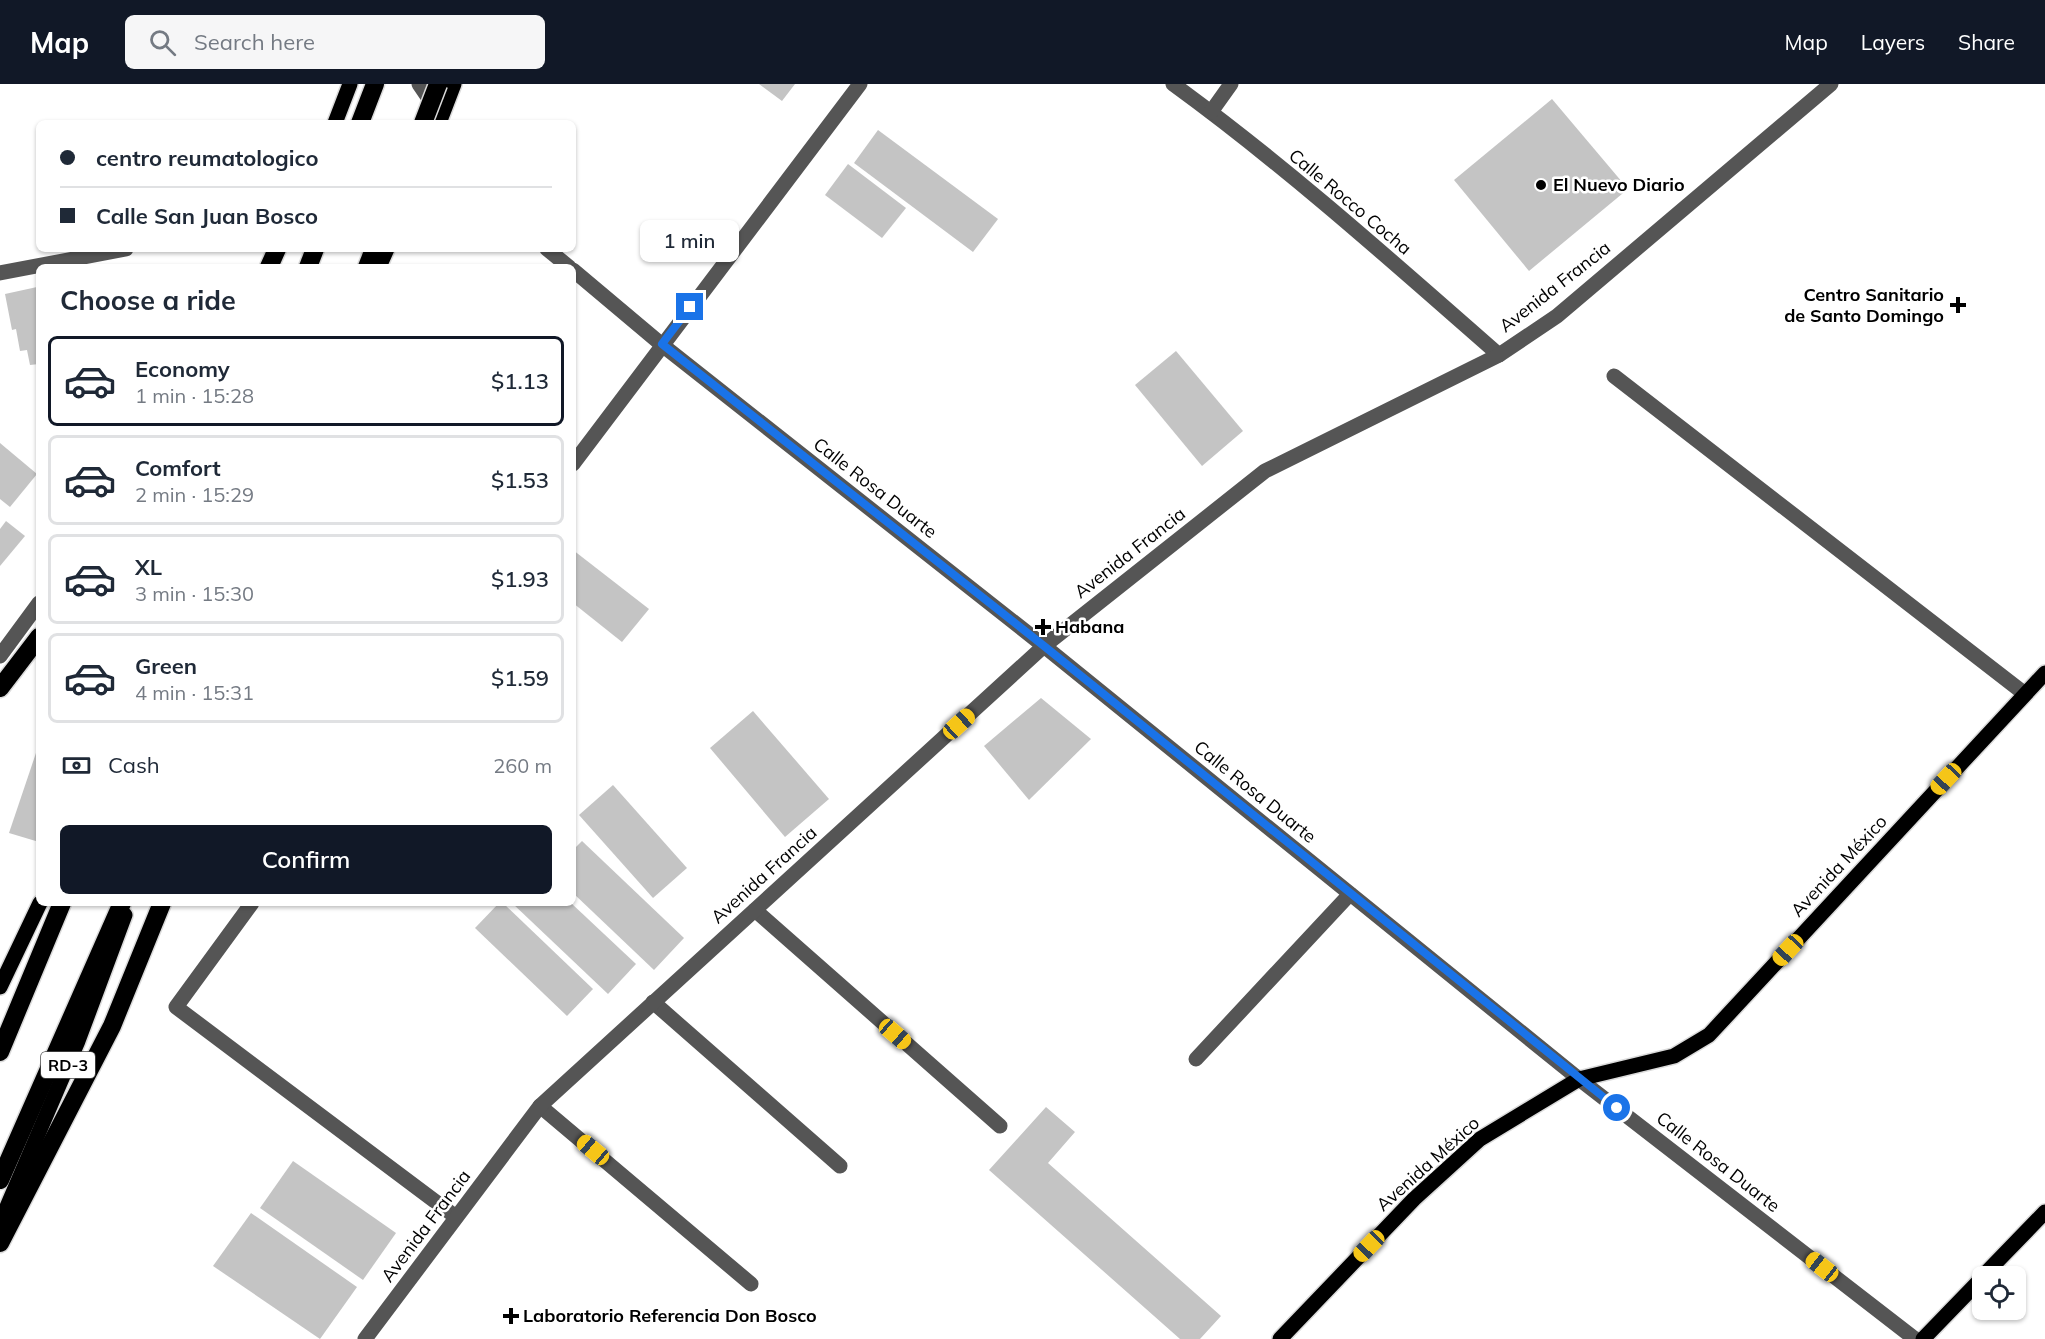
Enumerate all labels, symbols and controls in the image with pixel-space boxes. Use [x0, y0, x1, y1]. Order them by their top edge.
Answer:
search box [125, 15, 545, 69]
text: Map [30, 25, 89, 60]
icon: search [146, 26, 179, 59]
text: Search here [194, 28, 315, 56]
text: Map [1785, 29, 1828, 55]
text: Layers [1861, 29, 1925, 55]
text: Share [1958, 29, 2015, 55]
text: centro reumatologico [96, 144, 318, 172]
street label: Calle Rocco Cocha [1284, 144, 1416, 260]
place label: El Nuevo Diario [1553, 173, 1685, 196]
marker: El Nuevo Diario [1534, 178, 1548, 192]
text: Calle San Juan Bosco [96, 202, 318, 230]
callout: 1 min [640, 220, 740, 262]
text: 1 min [664, 228, 715, 253]
street label: Avenida Francia [1494, 236, 1615, 337]
text: Choose a ride [60, 283, 236, 317]
place label: Centro Sanitario de Santo Domingo [1784, 283, 1944, 327]
route end [676, 293, 703, 320]
marker: Centro Sanitario de Santo Domingo [1949, 296, 1967, 314]
icon: car [63, 354, 117, 408]
text: Economy [135, 355, 230, 383]
text: $1.13 [491, 367, 549, 395]
text: 1 min · 15:28 [135, 383, 254, 408]
street label: Calle Rosa Duarte [809, 432, 942, 543]
icon: car [63, 453, 117, 507]
text: Comfort [135, 454, 221, 482]
text: $1.53 [491, 466, 549, 494]
text: 2 min · 15:29 [135, 482, 254, 507]
street label: Avenida Francia [1069, 502, 1190, 603]
icon: car [63, 552, 117, 606]
text: XL [135, 553, 162, 581]
text: $1.93 [491, 565, 549, 593]
text: 3 min · 15:30 [135, 581, 254, 606]
place label: Habana [1055, 615, 1124, 638]
marker: Habana [1036, 620, 1050, 634]
icon: car [63, 651, 117, 705]
text: Green [135, 652, 197, 680]
text: $1.59 [491, 664, 549, 692]
text: 4 min · 15:31 [135, 680, 254, 705]
car [940, 705, 978, 743]
street label: Calle Rosa Duarte [1190, 735, 1321, 848]
icon: cash [60, 749, 93, 782]
text: Cash [108, 751, 160, 779]
text: 260 m [493, 753, 552, 778]
car [1927, 760, 1965, 798]
street label: Avenida México [1785, 810, 1892, 921]
street label: Avenida Francia [706, 821, 821, 928]
button: Confirm [60, 825, 552, 894]
car [1769, 931, 1807, 969]
car [876, 1015, 914, 1053]
road number: RD-3 [41, 1052, 95, 1078]
route start [1603, 1094, 1630, 1121]
street label: Calle Rosa Duarte [1652, 1106, 1785, 1217]
street label: Avenida México [1371, 1111, 1484, 1216]
car [573, 1132, 613, 1168]
street label: Avenida Francia [376, 1165, 475, 1286]
car [1350, 1227, 1388, 1265]
car [1802, 1249, 1842, 1285]
map controls [1972, 1266, 2026, 1320]
button: locate [1972, 1266, 2026, 1320]
place label: Laboratorio Referencia Don Bosco [523, 1304, 817, 1327]
marker: Laboratorio Referencia Don Bosco [504, 1309, 518, 1323]

